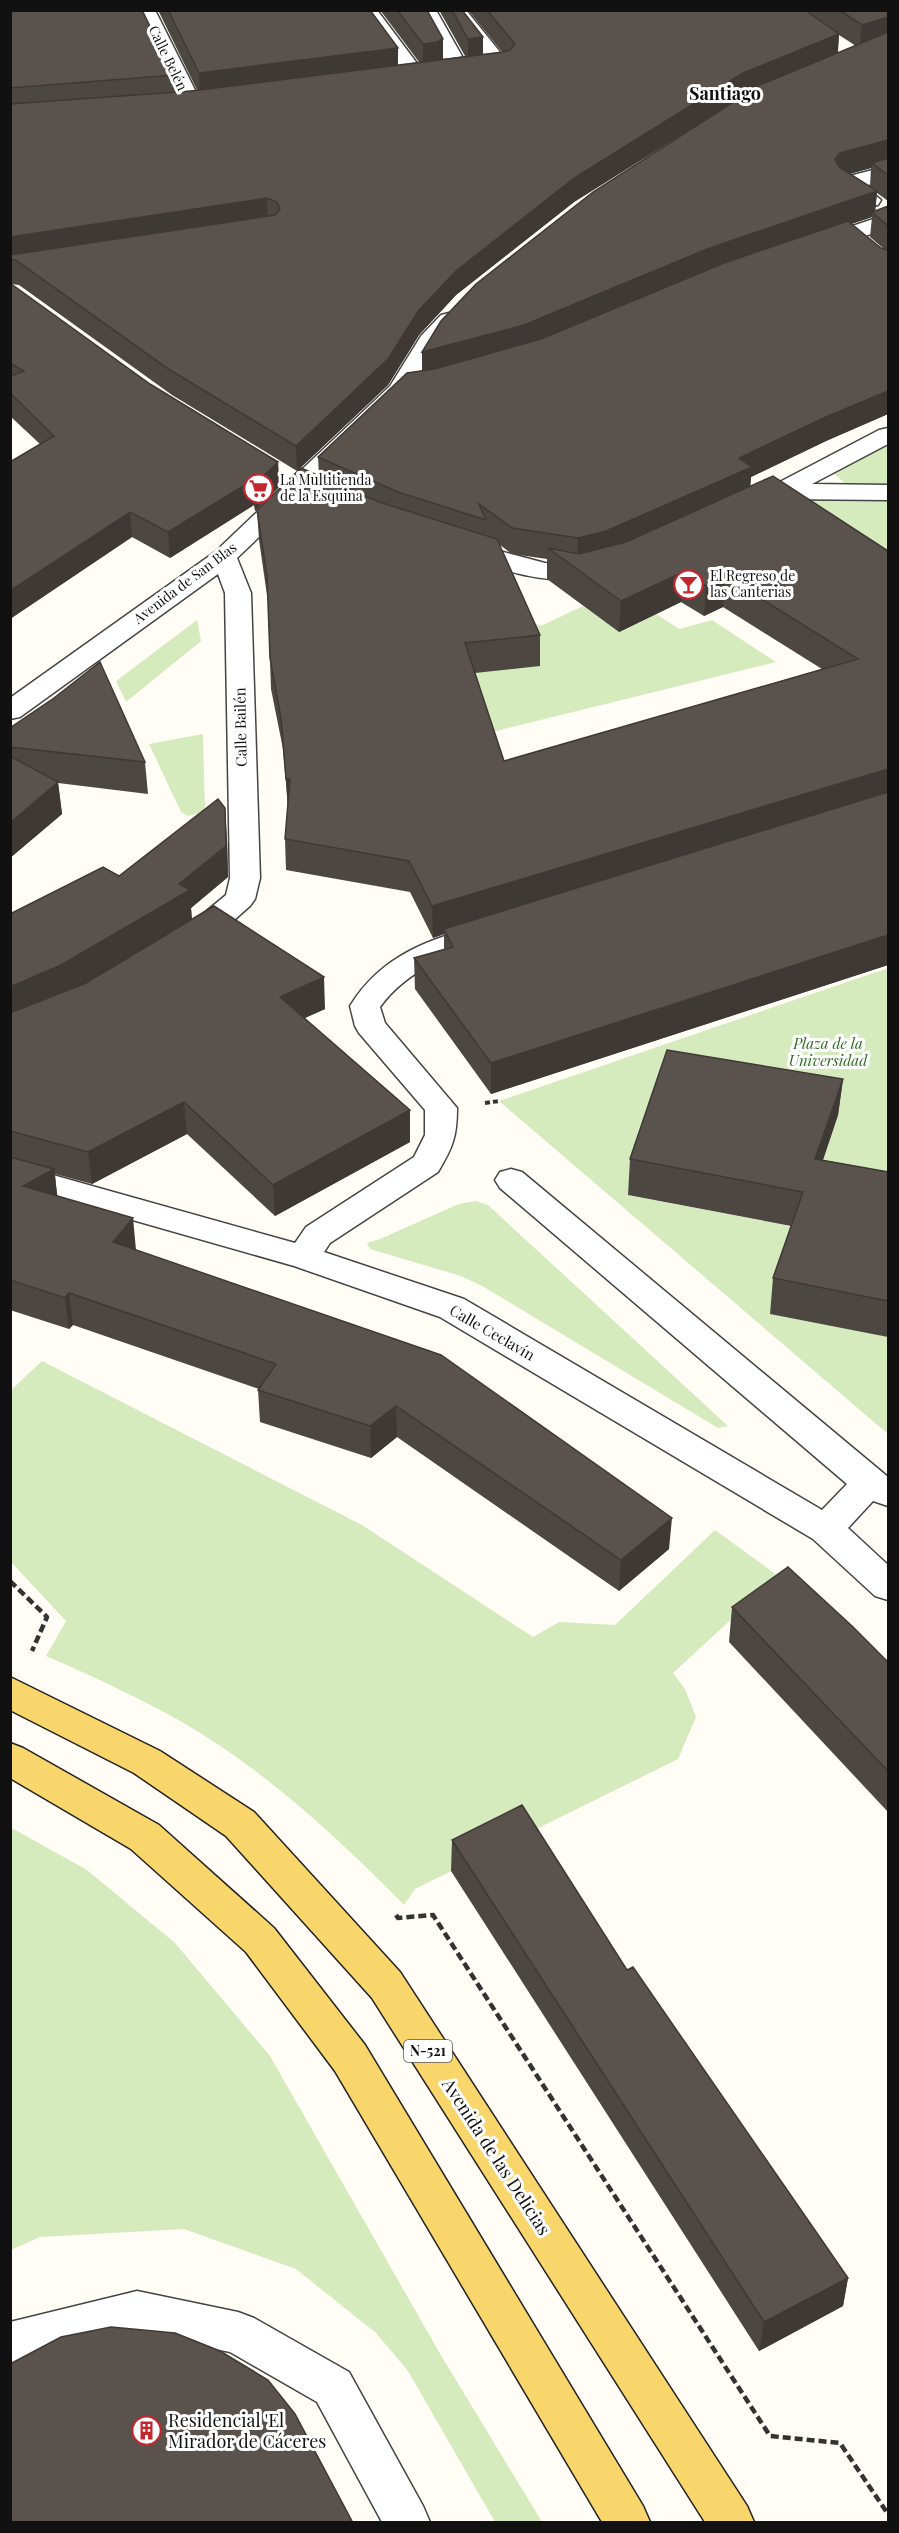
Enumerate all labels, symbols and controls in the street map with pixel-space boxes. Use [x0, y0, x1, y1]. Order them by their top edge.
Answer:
street label: Calle Belén [145, 22, 193, 94]
district label: Santiago [689, 81, 761, 105]
place label: La Multitienda de la Esquina [280, 470, 371, 505]
supermarket icon: La Multitienda de la Esquina [243, 472, 275, 504]
street label: Avenida de San Blas [128, 538, 240, 628]
place label: El Regreso de las Canterias [710, 566, 795, 601]
bar icon: El Regreso de las Canterias [673, 568, 705, 600]
street label: Calle Bailén [229, 687, 251, 767]
park label: Plaza de la Universidad [789, 1033, 868, 1070]
street label: Calle Ceclavín [446, 1300, 539, 1365]
road number: N-521 [404, 2040, 452, 2062]
street label: Avenida de las Delicias [437, 2073, 557, 2240]
place label: Residencial 'El Mirador de Cáceres [168, 2408, 326, 2453]
building icon: Residencial 'El Mirador de Cáceres [131, 2415, 163, 2447]

